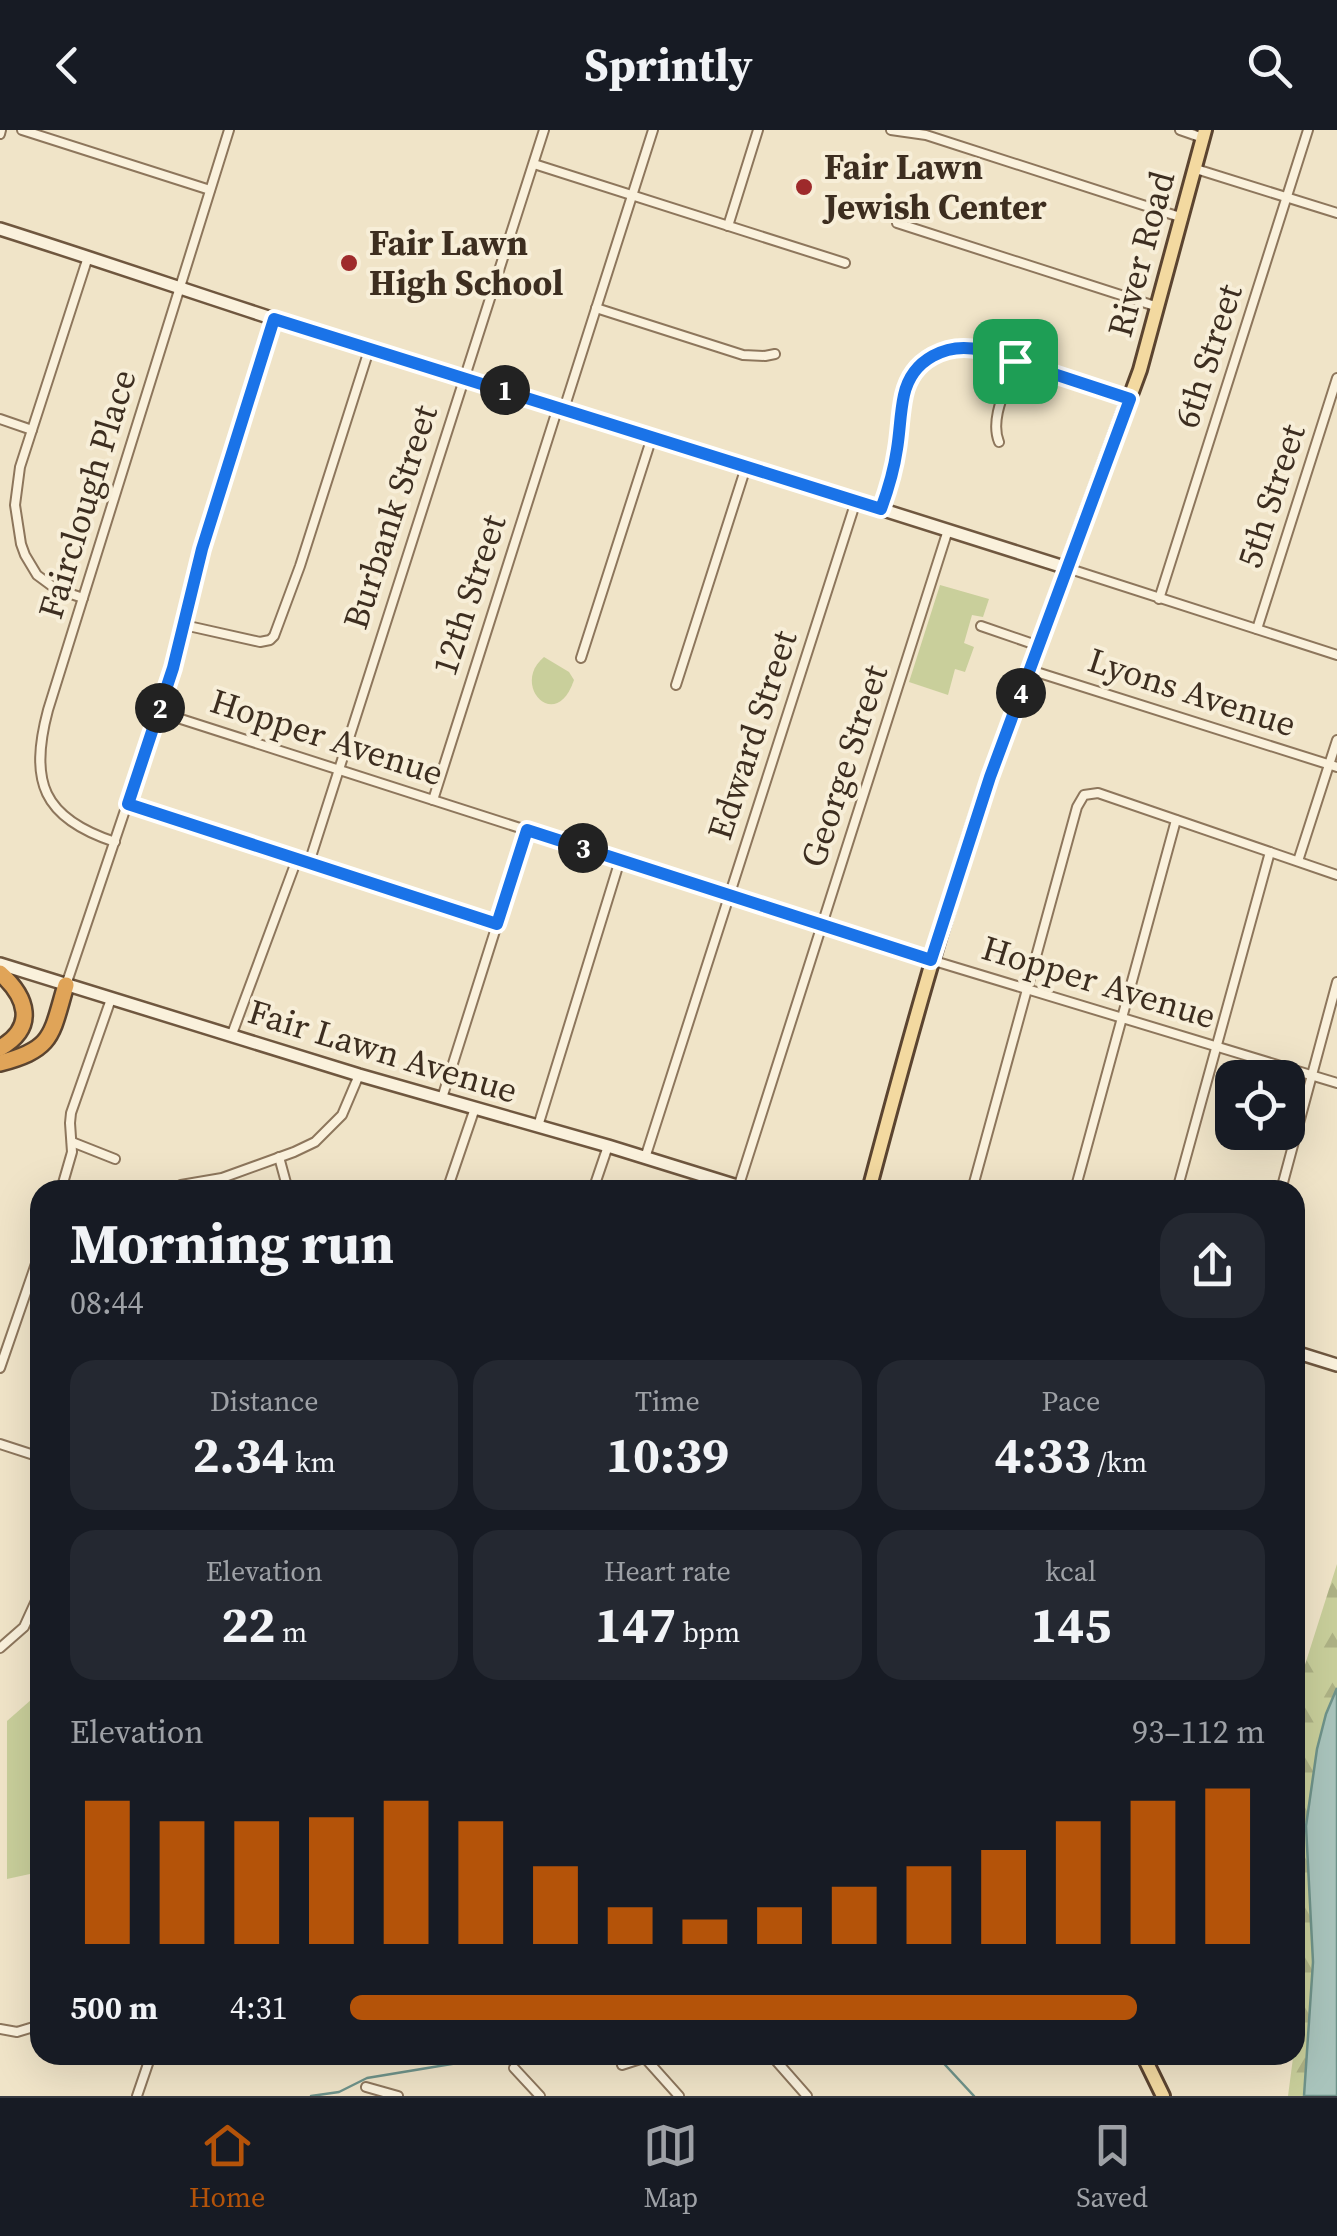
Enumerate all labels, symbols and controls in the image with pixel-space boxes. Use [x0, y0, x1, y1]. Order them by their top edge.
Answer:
text: Sprintly [584, 34, 753, 96]
icon: back [40, 38, 95, 93]
icon: search [1242, 38, 1297, 93]
place label: Fair Lawn Jewish Center [822, 143, 1047, 231]
street label: River Road [1096, 166, 1186, 342]
marker: Fair Lawn Jewish Center [793, 176, 815, 198]
place label: Fair Lawn High School [369, 219, 563, 307]
marker: Fair Lawn High School [338, 252, 360, 274]
street label: 6th Street [1162, 277, 1254, 434]
pin [973, 319, 1058, 404]
icon: arrive [988, 334, 1043, 389]
street label: Fairclough Place [26, 364, 148, 624]
pin: 1 [480, 365, 530, 415]
text: 1 [497, 371, 513, 409]
street label: Burbank Street [331, 398, 449, 635]
street label: 5th Street [1225, 417, 1317, 574]
street label: 12th Street [421, 508, 518, 681]
street label: Edward Street [696, 624, 809, 846]
street label: Lyons Avenue [1082, 636, 1302, 748]
street label: George Street [789, 658, 899, 873]
pin: 4 [996, 668, 1046, 718]
text: 4 [1013, 674, 1029, 712]
street label: Hopper Avenue [205, 677, 449, 797]
pin: 2 [135, 683, 185, 733]
text: 2 [152, 689, 168, 727]
pin: 3 [558, 823, 608, 873]
text: 3 [575, 829, 591, 867]
street label: Hopper Avenue [976, 924, 1222, 1040]
street label: Fair Lawn Avenue [243, 987, 523, 1115]
map controls [1215, 1060, 1305, 1150]
button: locate [1215, 1060, 1305, 1150]
text: Morning run [70, 1206, 394, 1281]
button: share [1160, 1213, 1265, 1318]
text: 08:44 [70, 1281, 144, 1325]
text: Distance [210, 1382, 318, 1420]
text: Time [635, 1382, 700, 1420]
text: Pace [1041, 1382, 1100, 1420]
text: 2.34 [192, 1420, 289, 1489]
text: 10:39 [606, 1420, 729, 1489]
text: 4:33 [995, 1420, 1091, 1489]
text: km [289, 1443, 336, 1481]
text: /km [1091, 1443, 1147, 1481]
text: Elevation [206, 1552, 323, 1590]
text: Heart rate [604, 1552, 731, 1590]
text: kcal [1045, 1552, 1096, 1590]
text: 22 [221, 1590, 275, 1659]
text: 147 [595, 1590, 676, 1659]
text: 145 [1030, 1590, 1111, 1659]
text: m [275, 1613, 307, 1651]
text: bpm [676, 1613, 740, 1651]
text: Elevation [70, 1710, 204, 1754]
text: 93–112 m [1132, 1710, 1265, 1754]
text: 500 m [70, 1986, 158, 2030]
text: 4:31 [230, 1986, 288, 2030]
tab: Home [189, 2118, 265, 2216]
tab: Map [643, 2118, 698, 2216]
tab: Saved [1076, 2118, 1148, 2216]

